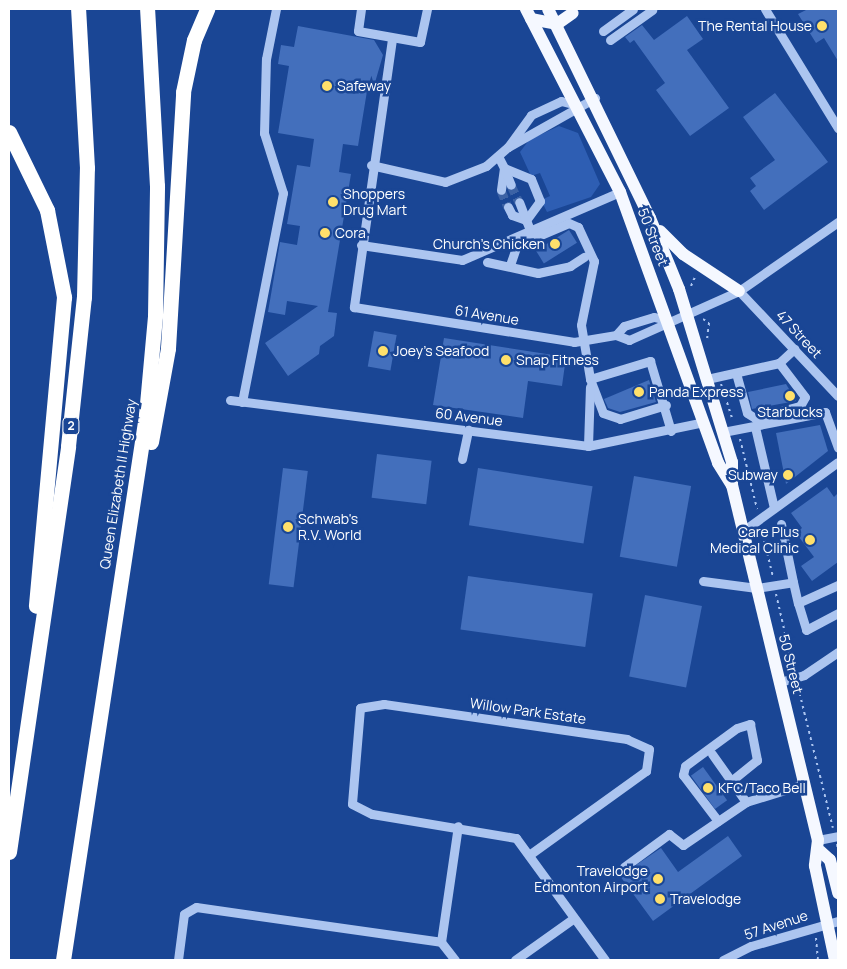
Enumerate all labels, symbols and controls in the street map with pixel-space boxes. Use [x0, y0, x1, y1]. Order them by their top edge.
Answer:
place label: The Rental House [698, 18, 812, 34]
marker: The Rental House [816, 20, 828, 32]
place label: Safeway [337, 78, 391, 94]
marker: Safeway [321, 80, 333, 92]
place label: Shoppers Drug Mart [343, 186, 407, 218]
marker: Shoppers Drug Mart [327, 196, 339, 208]
street label: 50 Street [634, 206, 672, 268]
place label: Cora [335, 225, 366, 241]
marker: Cora [319, 227, 331, 239]
place label: Church's Chicken [433, 236, 545, 252]
marker: Church's Chicken [549, 238, 561, 250]
street label: 61 Avenue [454, 302, 520, 328]
street label: 47 Street [773, 307, 825, 361]
place label: Joey's Seafood [393, 343, 489, 359]
marker: Joey's Seafood [377, 345, 389, 357]
place label: Snap Fitness [516, 352, 599, 368]
marker: Snap Fitness [500, 354, 512, 366]
place label: Panda Express [649, 384, 743, 400]
marker: Panda Express [633, 386, 645, 398]
marker: Starbucks [784, 390, 796, 402]
street label: Queen Elizabeth II Highway [96, 398, 140, 570]
place label: Starbucks [757, 404, 823, 420]
street label: 60 Avenue [434, 405, 504, 429]
road number: 2 [62, 416, 80, 436]
place label: Subway [728, 467, 778, 483]
marker: Subway [782, 469, 794, 481]
place label: Schwab's R.V. World [298, 511, 361, 544]
marker: Schwab's R.V. World [282, 521, 294, 533]
place label: Care Plus Medical Clinic [710, 524, 799, 556]
marker: Care Plus Medical Clinic [803, 533, 817, 547]
street label: 50 Street [776, 633, 806, 695]
street label: Willow Park Estate [469, 695, 587, 727]
place label: KFC/Taco Bell [718, 780, 806, 796]
marker: KFC/Taco Bell [702, 782, 714, 794]
place label: Travelodge Edmonton Airport [534, 863, 648, 896]
marker: Travelodge Edmonton Airport [652, 873, 664, 885]
place label: Travelodge [670, 891, 741, 907]
marker: Travelodge [654, 893, 666, 905]
street label: 57 Avenue [742, 907, 810, 943]

